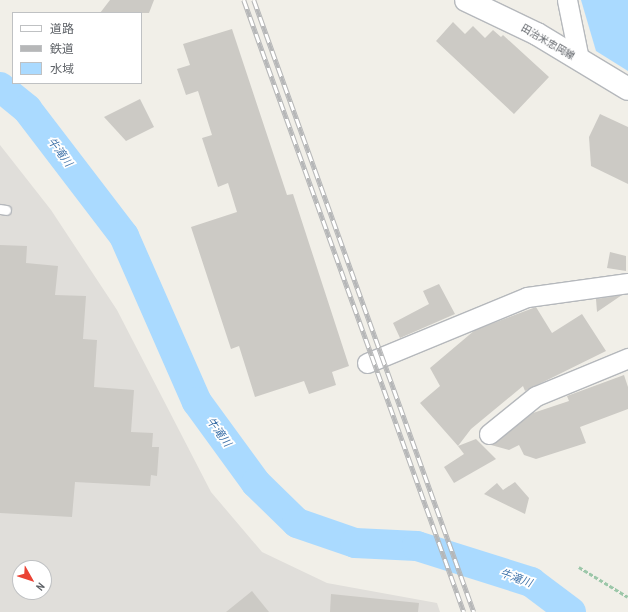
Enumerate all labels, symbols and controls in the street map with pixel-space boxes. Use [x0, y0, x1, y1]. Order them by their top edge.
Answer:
legend [12, 12, 142, 84]
text: 道路 [50, 21, 74, 37]
street label: 田治米忠岡線 [519, 22, 577, 62]
text: 鉄道 [50, 41, 74, 57]
text: 水域 [50, 61, 74, 77]
water label: 牛滝川 [45, 135, 75, 169]
water label: 牛滝川 [204, 415, 234, 449]
north arrow [12, 560, 52, 600]
water label: 牛滝川 [498, 566, 534, 590]
text: N [33, 580, 48, 594]

